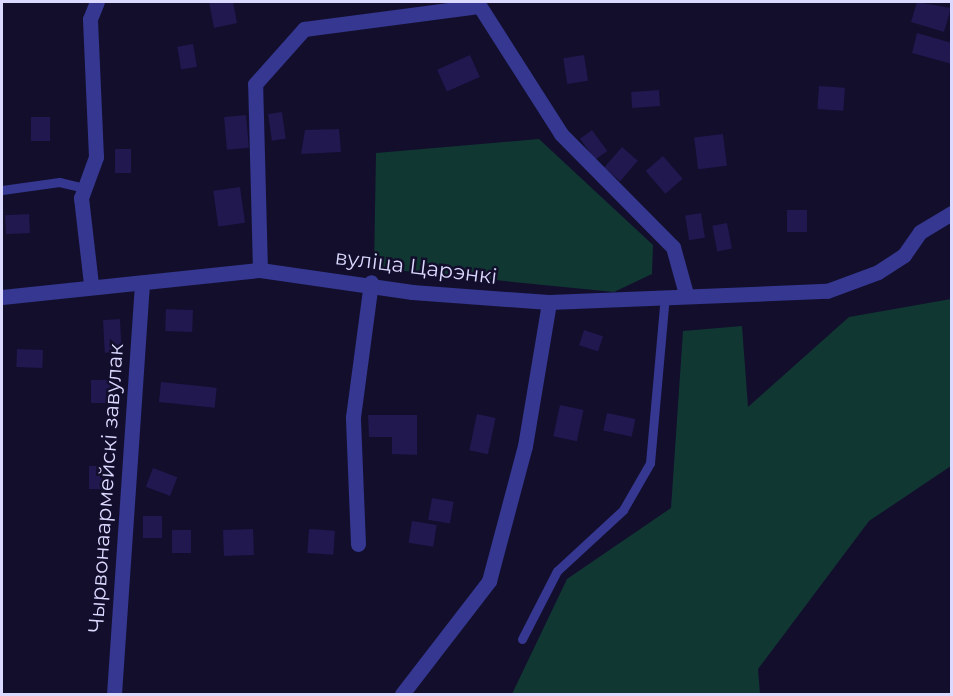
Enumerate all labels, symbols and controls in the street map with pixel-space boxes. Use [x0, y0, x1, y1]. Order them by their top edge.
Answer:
street label: вуліца Царэнкі [333, 245, 499, 289]
street label: Чырвонаармейскі завулак [83, 343, 129, 633]

